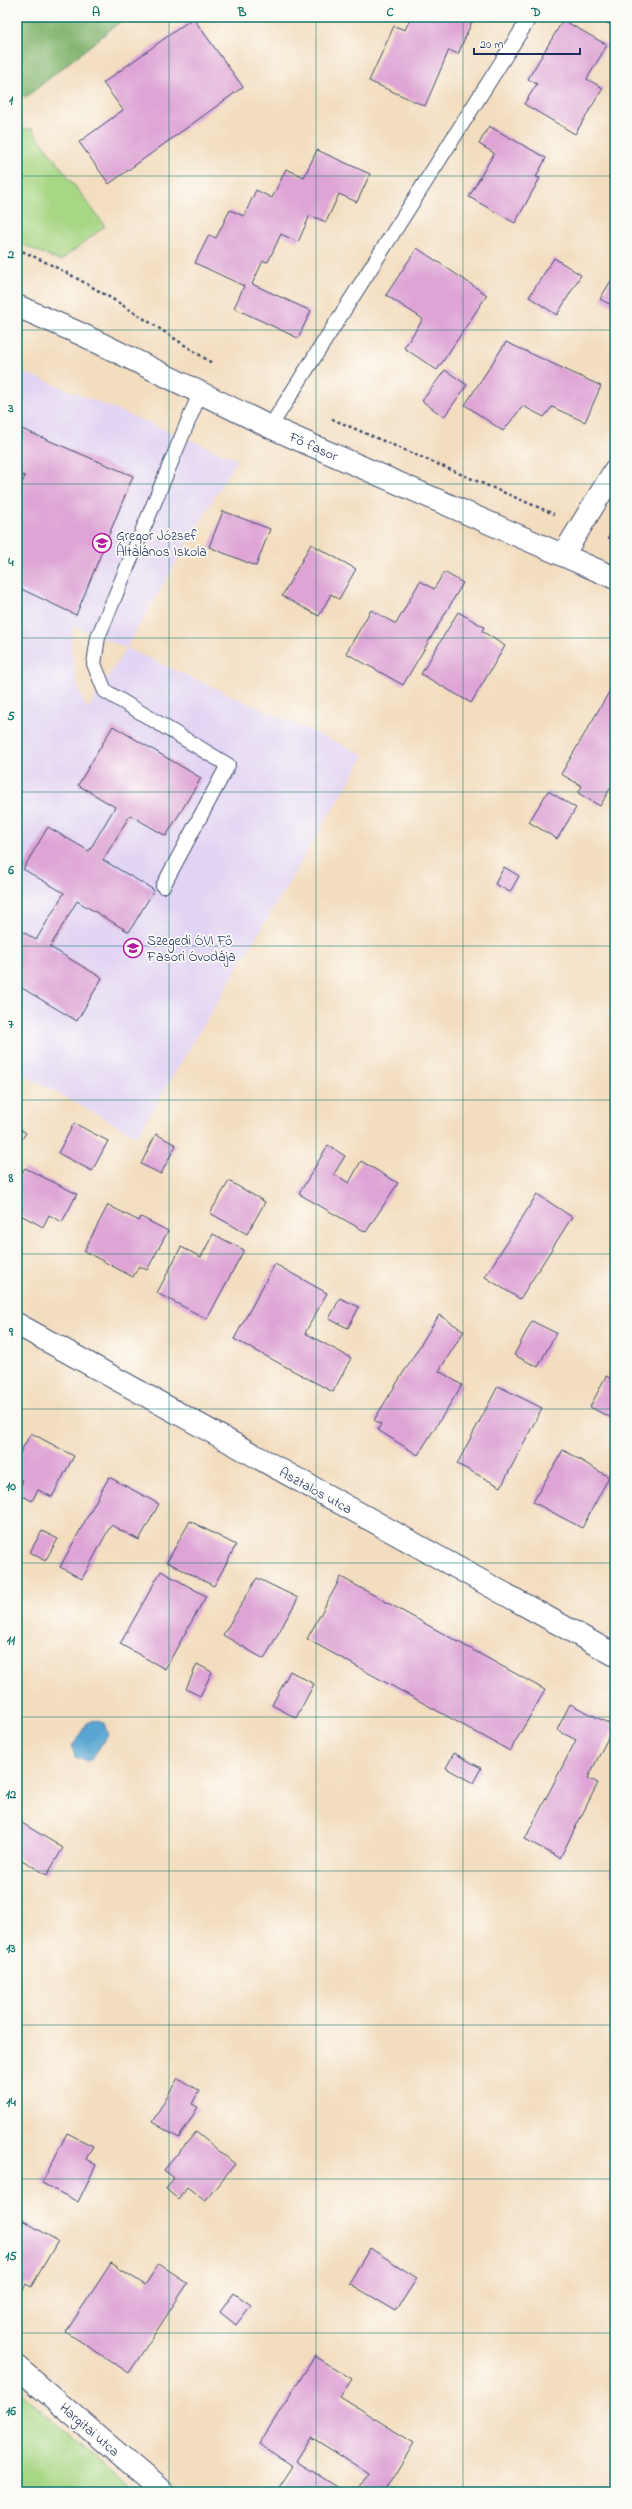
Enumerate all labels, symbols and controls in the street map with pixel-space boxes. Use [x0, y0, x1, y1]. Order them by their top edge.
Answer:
text: A [92, 3, 100, 22]
text: B [237, 3, 247, 22]
text: C [386, 3, 394, 22]
text: D [530, 3, 541, 22]
scale bar [474, 30, 580, 56]
text: 20 m [480, 36, 503, 54]
text: 1 [9, 91, 14, 110]
text: 2 [7, 245, 15, 264]
text: 3 [7, 399, 14, 418]
street label: Fő fasor [285, 427, 342, 468]
place label: Gregor József Általános Iskola [116, 526, 207, 563]
school or university icon: Gregor József Általános Iskola [91, 532, 113, 554]
text: 4 [7, 553, 14, 572]
text: 5 [7, 707, 15, 726]
text: 6 [7, 861, 14, 880]
place label: Szegedi ÓVI Fő Fasori Óvodája [146, 931, 236, 968]
school or university icon: Szegedi ÓVI Fő Fasori Óvodája [122, 937, 144, 959]
text: 7 [8, 1015, 14, 1034]
text: 8 [8, 1169, 14, 1188]
text: 9 [8, 1323, 14, 1342]
street label: Asztalos utca [275, 1463, 356, 1520]
text: 10 [6, 1477, 16, 1496]
text: 11 [7, 1631, 16, 1650]
text: 12 [6, 1785, 17, 1804]
text: 13 [6, 1939, 16, 1958]
text: 14 [6, 2093, 16, 2112]
text: 15 [5, 2247, 17, 2266]
street label: Hargitai utca [54, 2398, 124, 2463]
text: 16 [6, 2402, 16, 2421]

